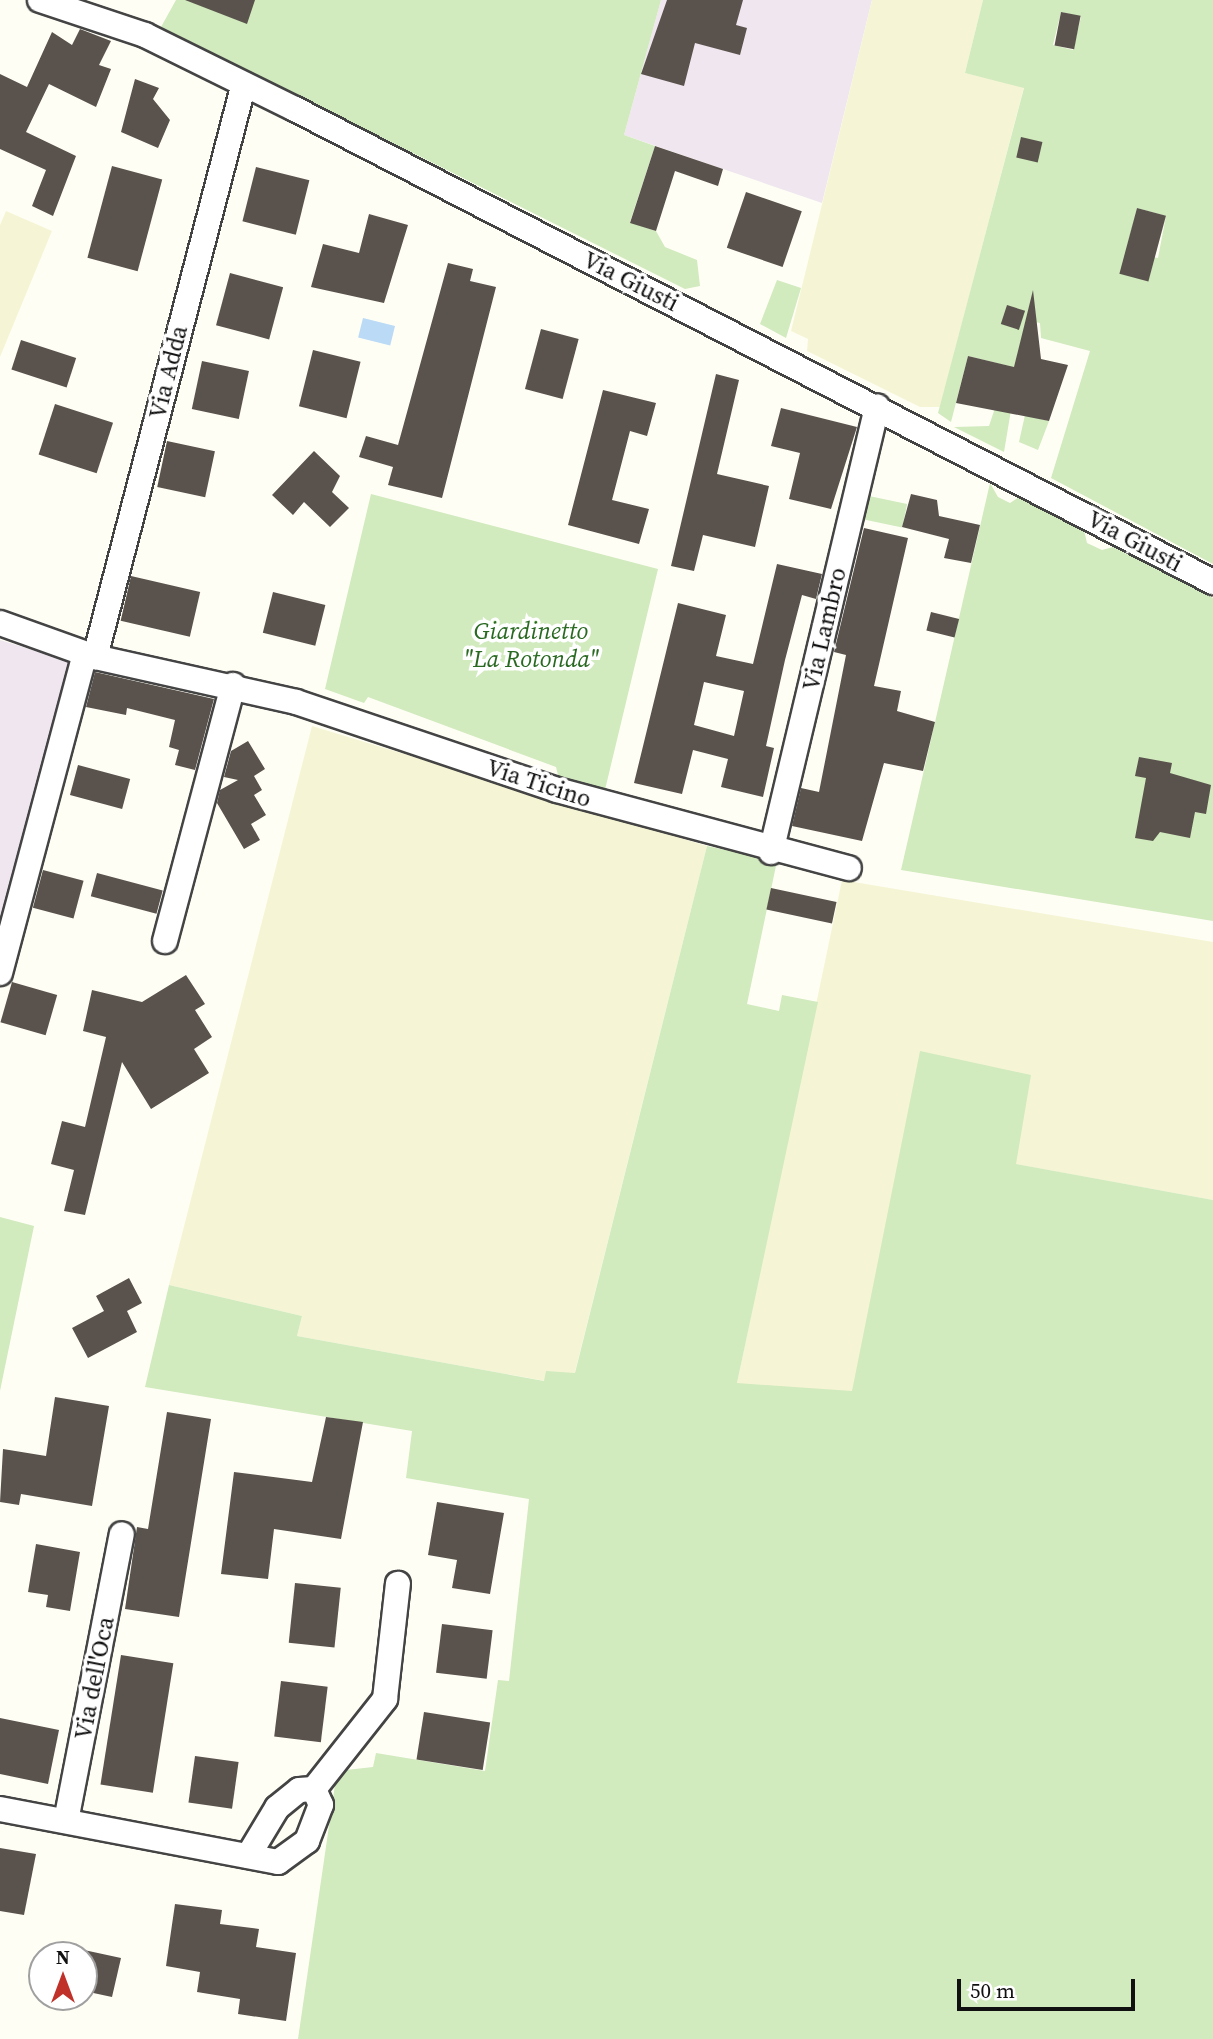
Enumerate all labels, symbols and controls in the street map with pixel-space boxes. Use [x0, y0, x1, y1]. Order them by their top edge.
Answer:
street label: Via Giusti [578, 245, 684, 317]
street label: Via Adda [143, 322, 193, 422]
street label: Via Giusti [1083, 504, 1187, 578]
street label: Via Lambro [796, 565, 852, 693]
park label: Giardinetto "La Rotonda" [463, 617, 599, 673]
street label: Via Ticino [483, 753, 595, 813]
street label: Via dell'Oca [68, 1614, 120, 1742]
north arrow [28, 1941, 98, 2011]
text: N [56, 1944, 70, 1970]
scale bar [961, 1966, 1140, 2010]
text: 50 m [970, 1976, 1015, 2005]

